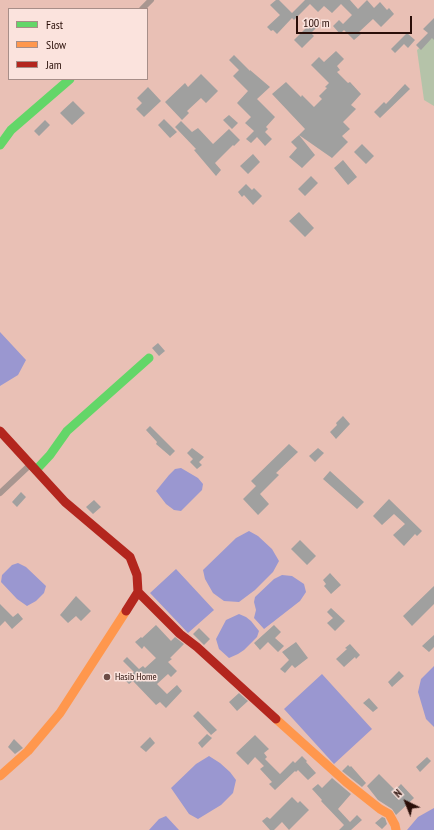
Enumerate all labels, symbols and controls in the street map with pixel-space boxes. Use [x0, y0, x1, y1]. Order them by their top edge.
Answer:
legend [8, 8, 148, 80]
scale bar [298, 8, 414, 34]
text: 100 m [303, 15, 330, 30]
text: Fast [46, 17, 63, 32]
text: Slow [46, 37, 66, 52]
text: Jam [46, 57, 62, 72]
place label: Hasib Home [115, 671, 157, 683]
marker: Hasib Home [102, 672, 112, 682]
north arrow [386, 782, 426, 822]
text: N [391, 786, 405, 800]

